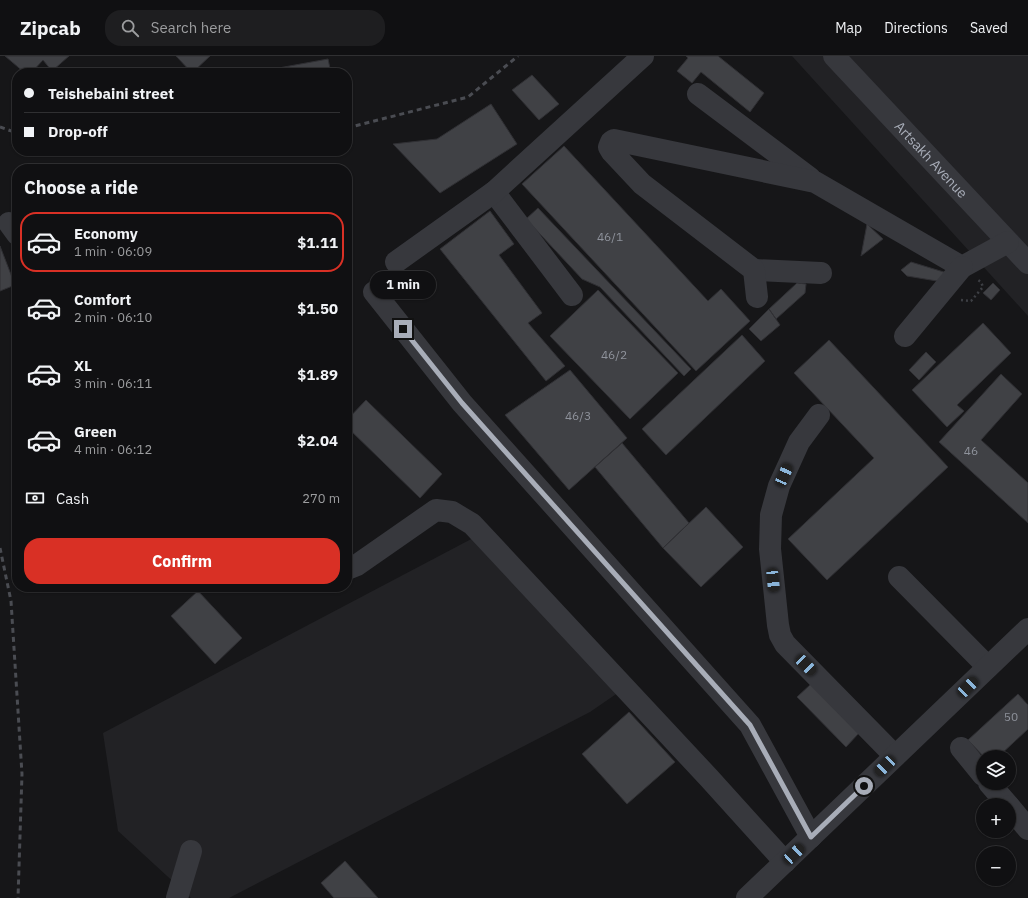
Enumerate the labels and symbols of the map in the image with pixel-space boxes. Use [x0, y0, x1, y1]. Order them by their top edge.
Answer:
street label: Artsakh Avenue [891, 117, 972, 202]
house number: 46/1 [597, 229, 623, 244]
callout: 1 min [370, 271, 436, 299]
route end [394, 320, 412, 338]
house number: 46/2 [601, 347, 627, 362]
house number: 46/3 [565, 408, 591, 423]
house number: 46 [964, 443, 978, 458]
car [774, 462, 794, 488]
car [766, 567, 780, 593]
car [793, 652, 819, 678]
car [955, 674, 981, 700]
house number: 50 [1004, 709, 1018, 724]
car [872, 753, 898, 779]
route start [855, 777, 873, 795]
car [781, 841, 807, 867]

